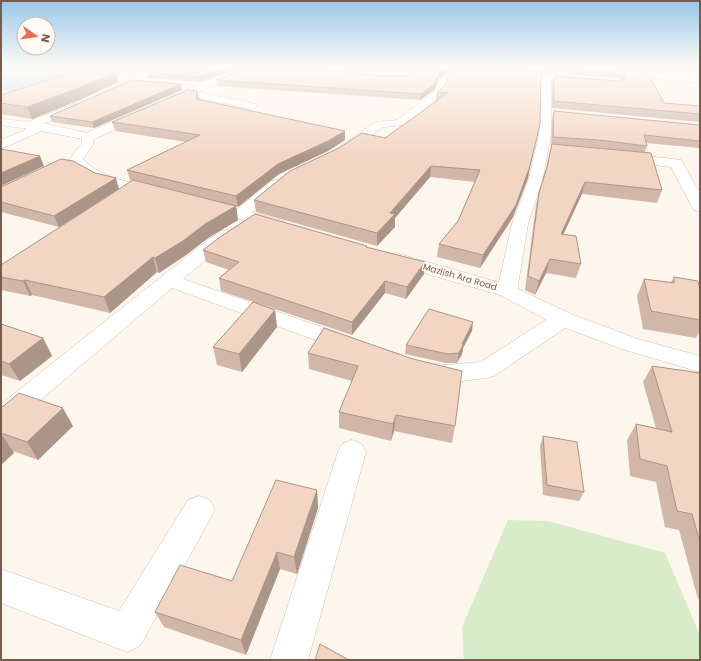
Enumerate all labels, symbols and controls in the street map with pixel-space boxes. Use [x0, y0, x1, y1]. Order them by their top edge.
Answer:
north arrow [16, 16, 56, 56]
text: N [37, 32, 54, 44]
street label: Mazlish Ara Road [422, 261, 498, 293]

